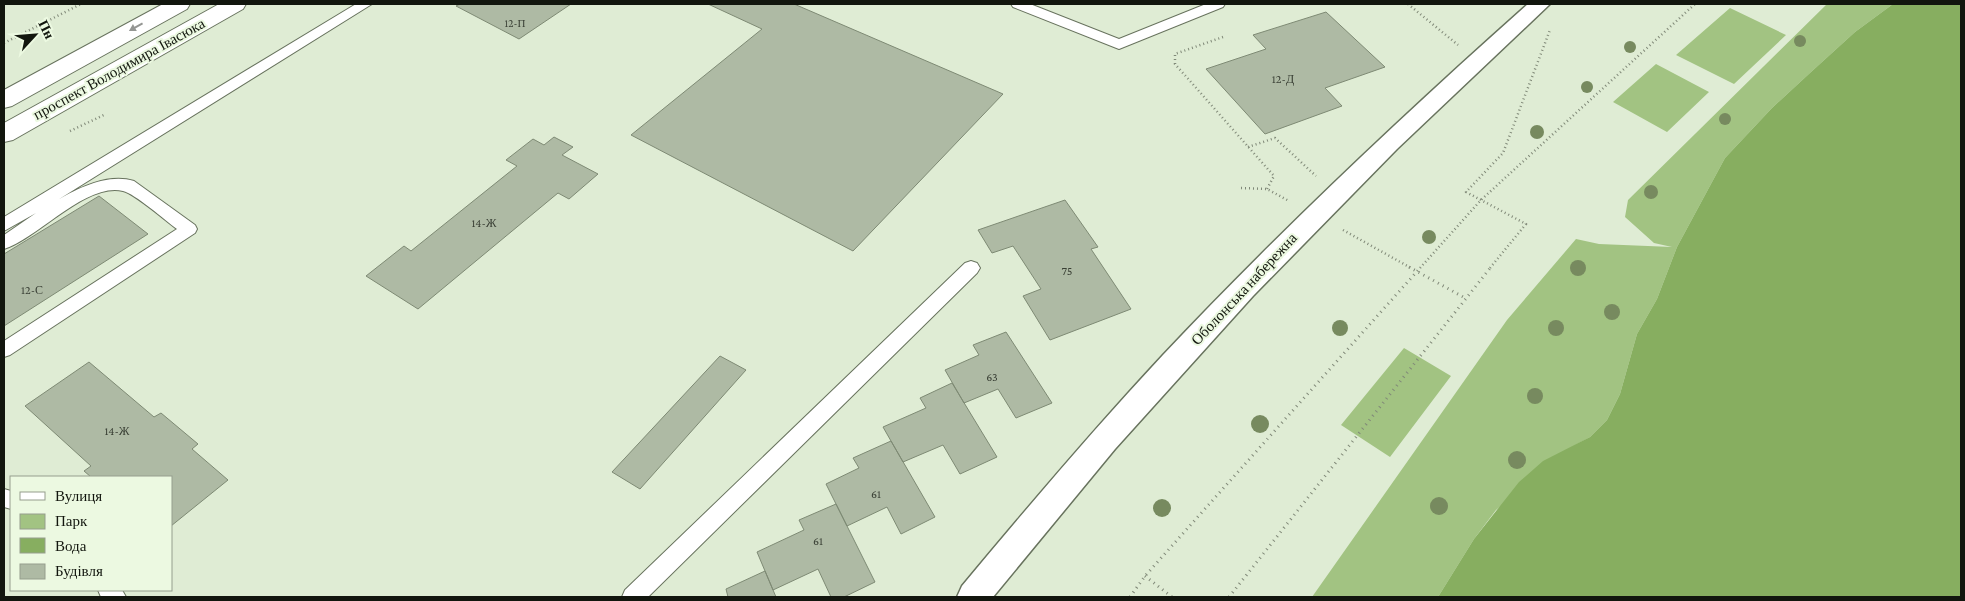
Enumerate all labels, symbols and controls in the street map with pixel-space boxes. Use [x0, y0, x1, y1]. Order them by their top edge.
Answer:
north arrow [10, 10, 60, 60]
street label: проспект Володимира Івасюка [31, 15, 208, 123]
text: Пн [35, 17, 58, 41]
house number: 12-П [505, 17, 525, 29]
one-way arrow [129, 23, 144, 31]
house number: 12-Д [1272, 72, 1294, 86]
house number: 14-Ж [471, 216, 497, 230]
street label: Оболонська набережна [1188, 230, 1300, 348]
house number: 75 [1061, 264, 1073, 278]
house number: 12-С [21, 283, 43, 297]
house number: 63 [986, 370, 998, 384]
house number: 14-Ж [104, 424, 130, 438]
legend [10, 476, 172, 591]
house number: 61 [871, 487, 881, 501]
text: Вулиця [55, 488, 102, 504]
text: Парк [55, 513, 88, 529]
house number: 61 [813, 534, 823, 548]
text: Вода [55, 538, 87, 554]
text: Будівля [55, 563, 103, 579]

